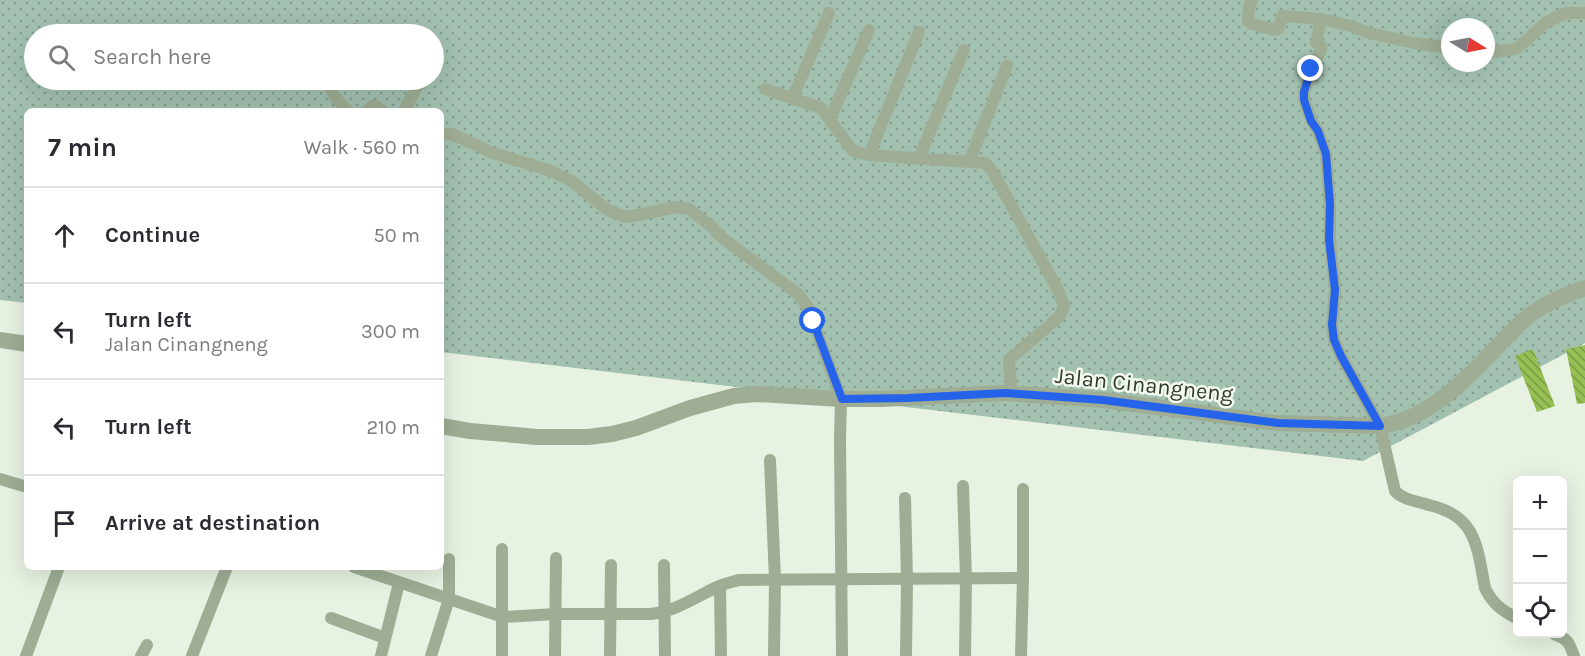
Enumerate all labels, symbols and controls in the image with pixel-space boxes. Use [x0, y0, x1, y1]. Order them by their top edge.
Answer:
north arrow [1441, 18, 1495, 72]
search box [24, 24, 444, 90]
icon: search [45, 41, 78, 74]
text: Search here [93, 44, 211, 70]
route end [1297, 55, 1323, 81]
text: 7 min [48, 132, 117, 163]
text: Walk · 560 m [304, 136, 420, 159]
icon: ahead [48, 219, 81, 252]
text: Continue [105, 222, 200, 248]
text: 50 m [373, 224, 420, 247]
text: Turn left [105, 307, 192, 333]
route start [799, 307, 825, 333]
icon: left [48, 315, 81, 348]
text: 300 m [361, 320, 420, 343]
text: Jalan Cinangneng [105, 333, 268, 356]
street label: Jalan Cinangneng [1054, 363, 1235, 407]
icon: left [48, 411, 81, 444]
text: Turn left [105, 414, 192, 440]
text: 210 m [366, 416, 420, 439]
map controls [1513, 476, 1567, 638]
button: + [1513, 476, 1567, 530]
icon: arrive [48, 507, 81, 540]
text: Arrive at destination [105, 510, 320, 536]
button: − [1513, 530, 1567, 584]
button: locate [1513, 584, 1567, 638]

